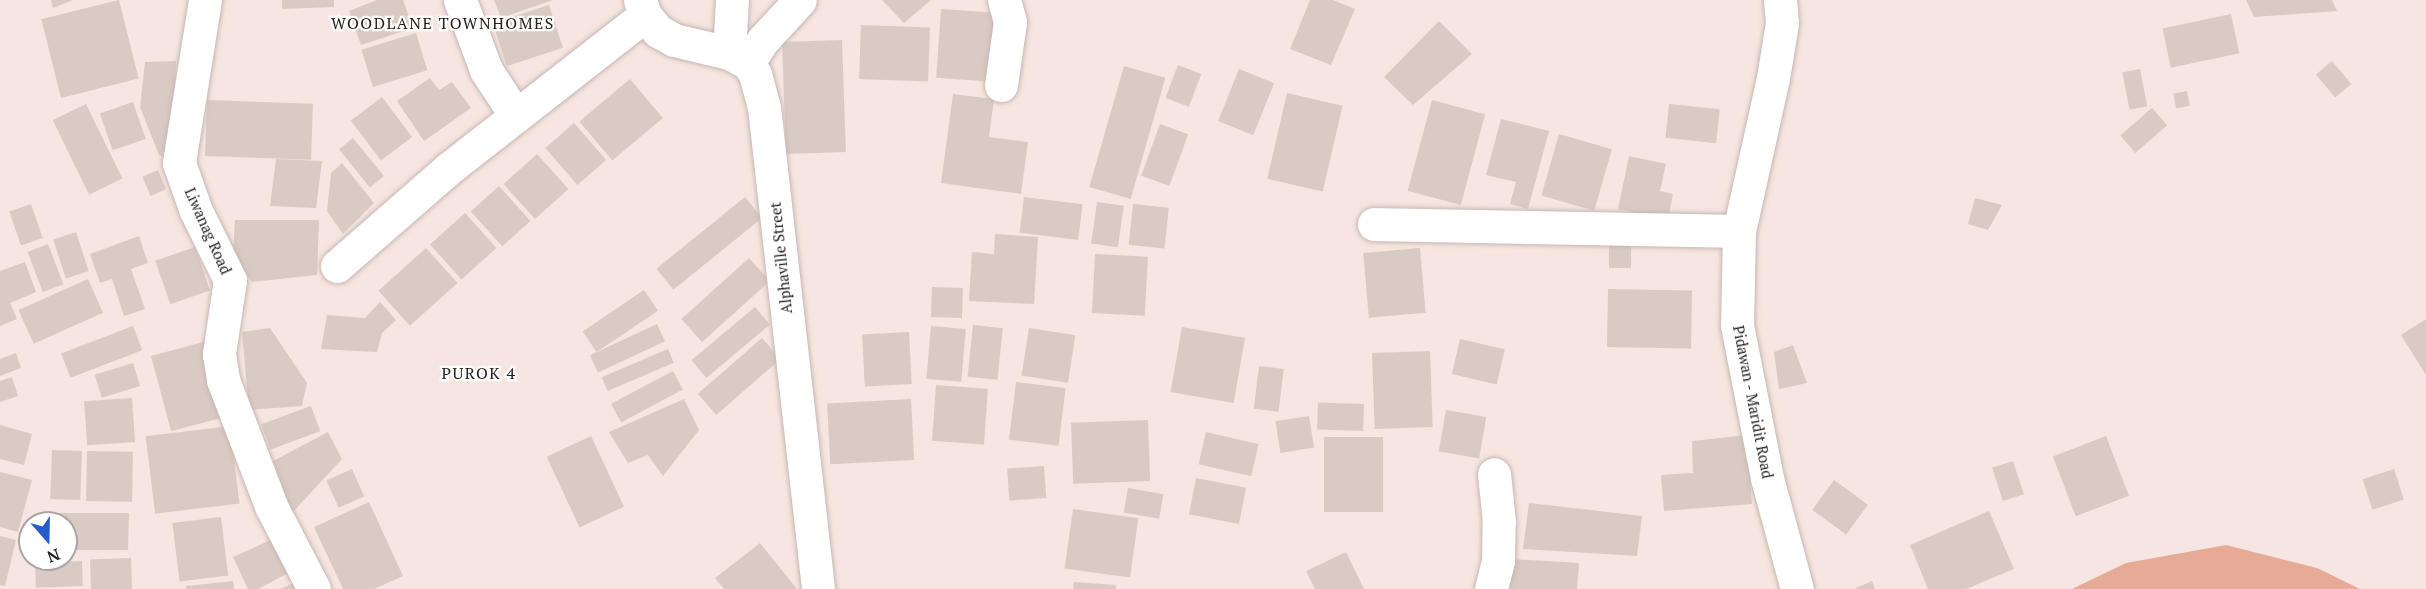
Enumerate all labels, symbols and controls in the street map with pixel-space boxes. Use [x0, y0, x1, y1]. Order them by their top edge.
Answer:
district label: WOODLANE TOWNHOMES [331, 13, 555, 33]
street label: Liwanag Road [181, 185, 235, 277]
street label: Alphaville Street [766, 201, 796, 315]
street label: Pidawan - Maridit Road [1729, 323, 1777, 481]
district label: PUROK 4 [441, 363, 517, 383]
north arrow [18, 511, 78, 571]
text: N [44, 544, 63, 568]

